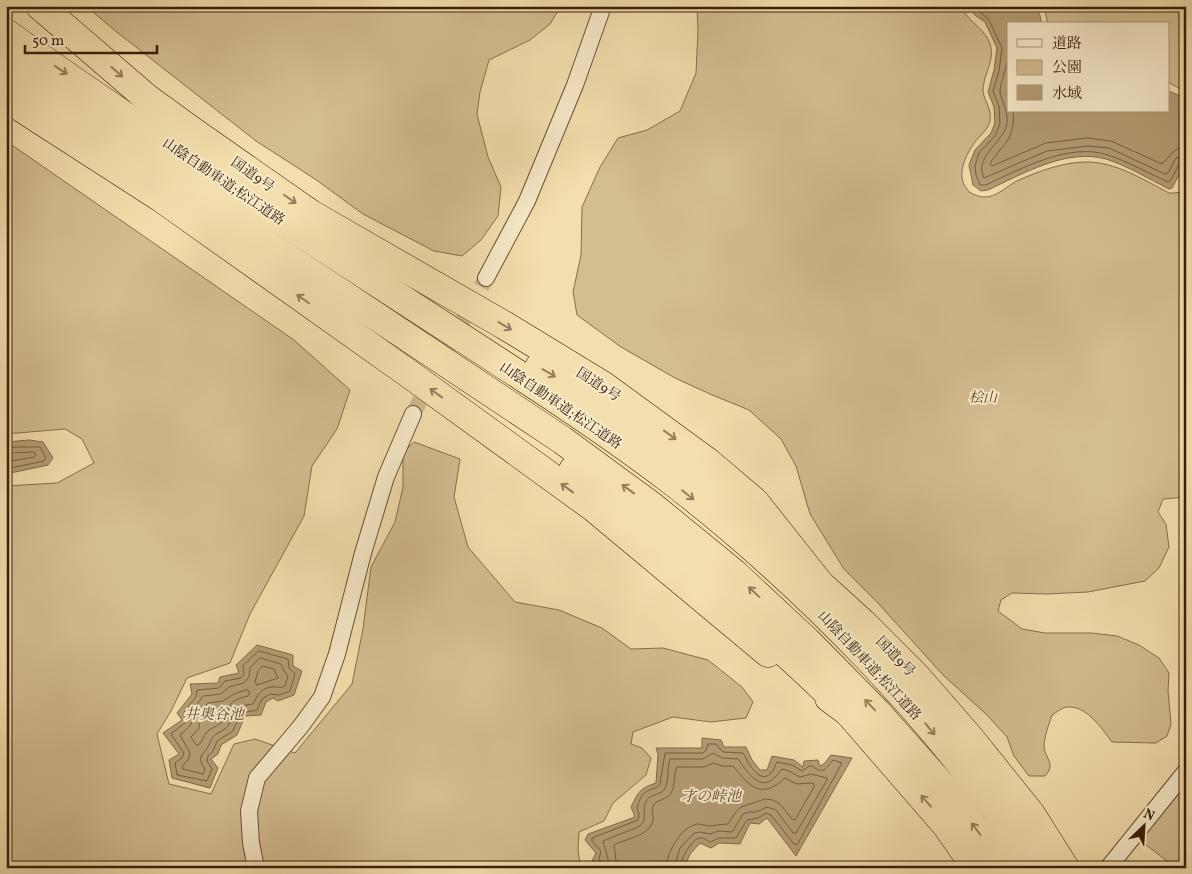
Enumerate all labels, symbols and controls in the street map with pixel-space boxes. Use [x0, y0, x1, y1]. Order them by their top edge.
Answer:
scale bar [25, 22, 158, 54]
legend [1007, 22, 1170, 112]
text: 50 m [32, 31, 64, 52]
text: 道路 [1052, 34, 1082, 55]
text: 公園 [1052, 58, 1082, 79]
one-way arrow [53, 65, 67, 75]
one-way arrow [111, 66, 124, 77]
text: 水域 [1052, 84, 1082, 105]
street label: 山陰自動車道;松江道路 [158, 134, 288, 230]
street label: 国道9号 [227, 153, 278, 197]
one-way arrow [283, 194, 297, 204]
one-way arrow [296, 294, 310, 304]
one-way arrow [498, 322, 512, 332]
street label: 山陰自動車道;松江道路 [495, 358, 625, 454]
street label: 国道9号 [572, 364, 624, 407]
one-way arrow [542, 369, 556, 379]
one-way arrow [429, 388, 443, 398]
park label: 桧山 [969, 389, 998, 408]
one-way arrow [663, 429, 676, 440]
one-way arrow [561, 483, 574, 494]
one-way arrow [622, 484, 636, 494]
one-way arrow [681, 489, 694, 501]
one-way arrow [748, 586, 761, 598]
street label: 山陰自動車道;松江道路 [813, 607, 925, 725]
street label: 国道9号 [871, 633, 919, 681]
one-way arrow [864, 699, 876, 712]
water label: 井奥谷池 [184, 705, 246, 726]
one-way arrow [924, 722, 935, 735]
water label: 才の峠池 [681, 787, 743, 808]
one-way arrow [920, 795, 931, 808]
north arrow [1120, 802, 1170, 852]
text: N [1140, 805, 1157, 826]
one-way arrow [971, 822, 981, 836]

